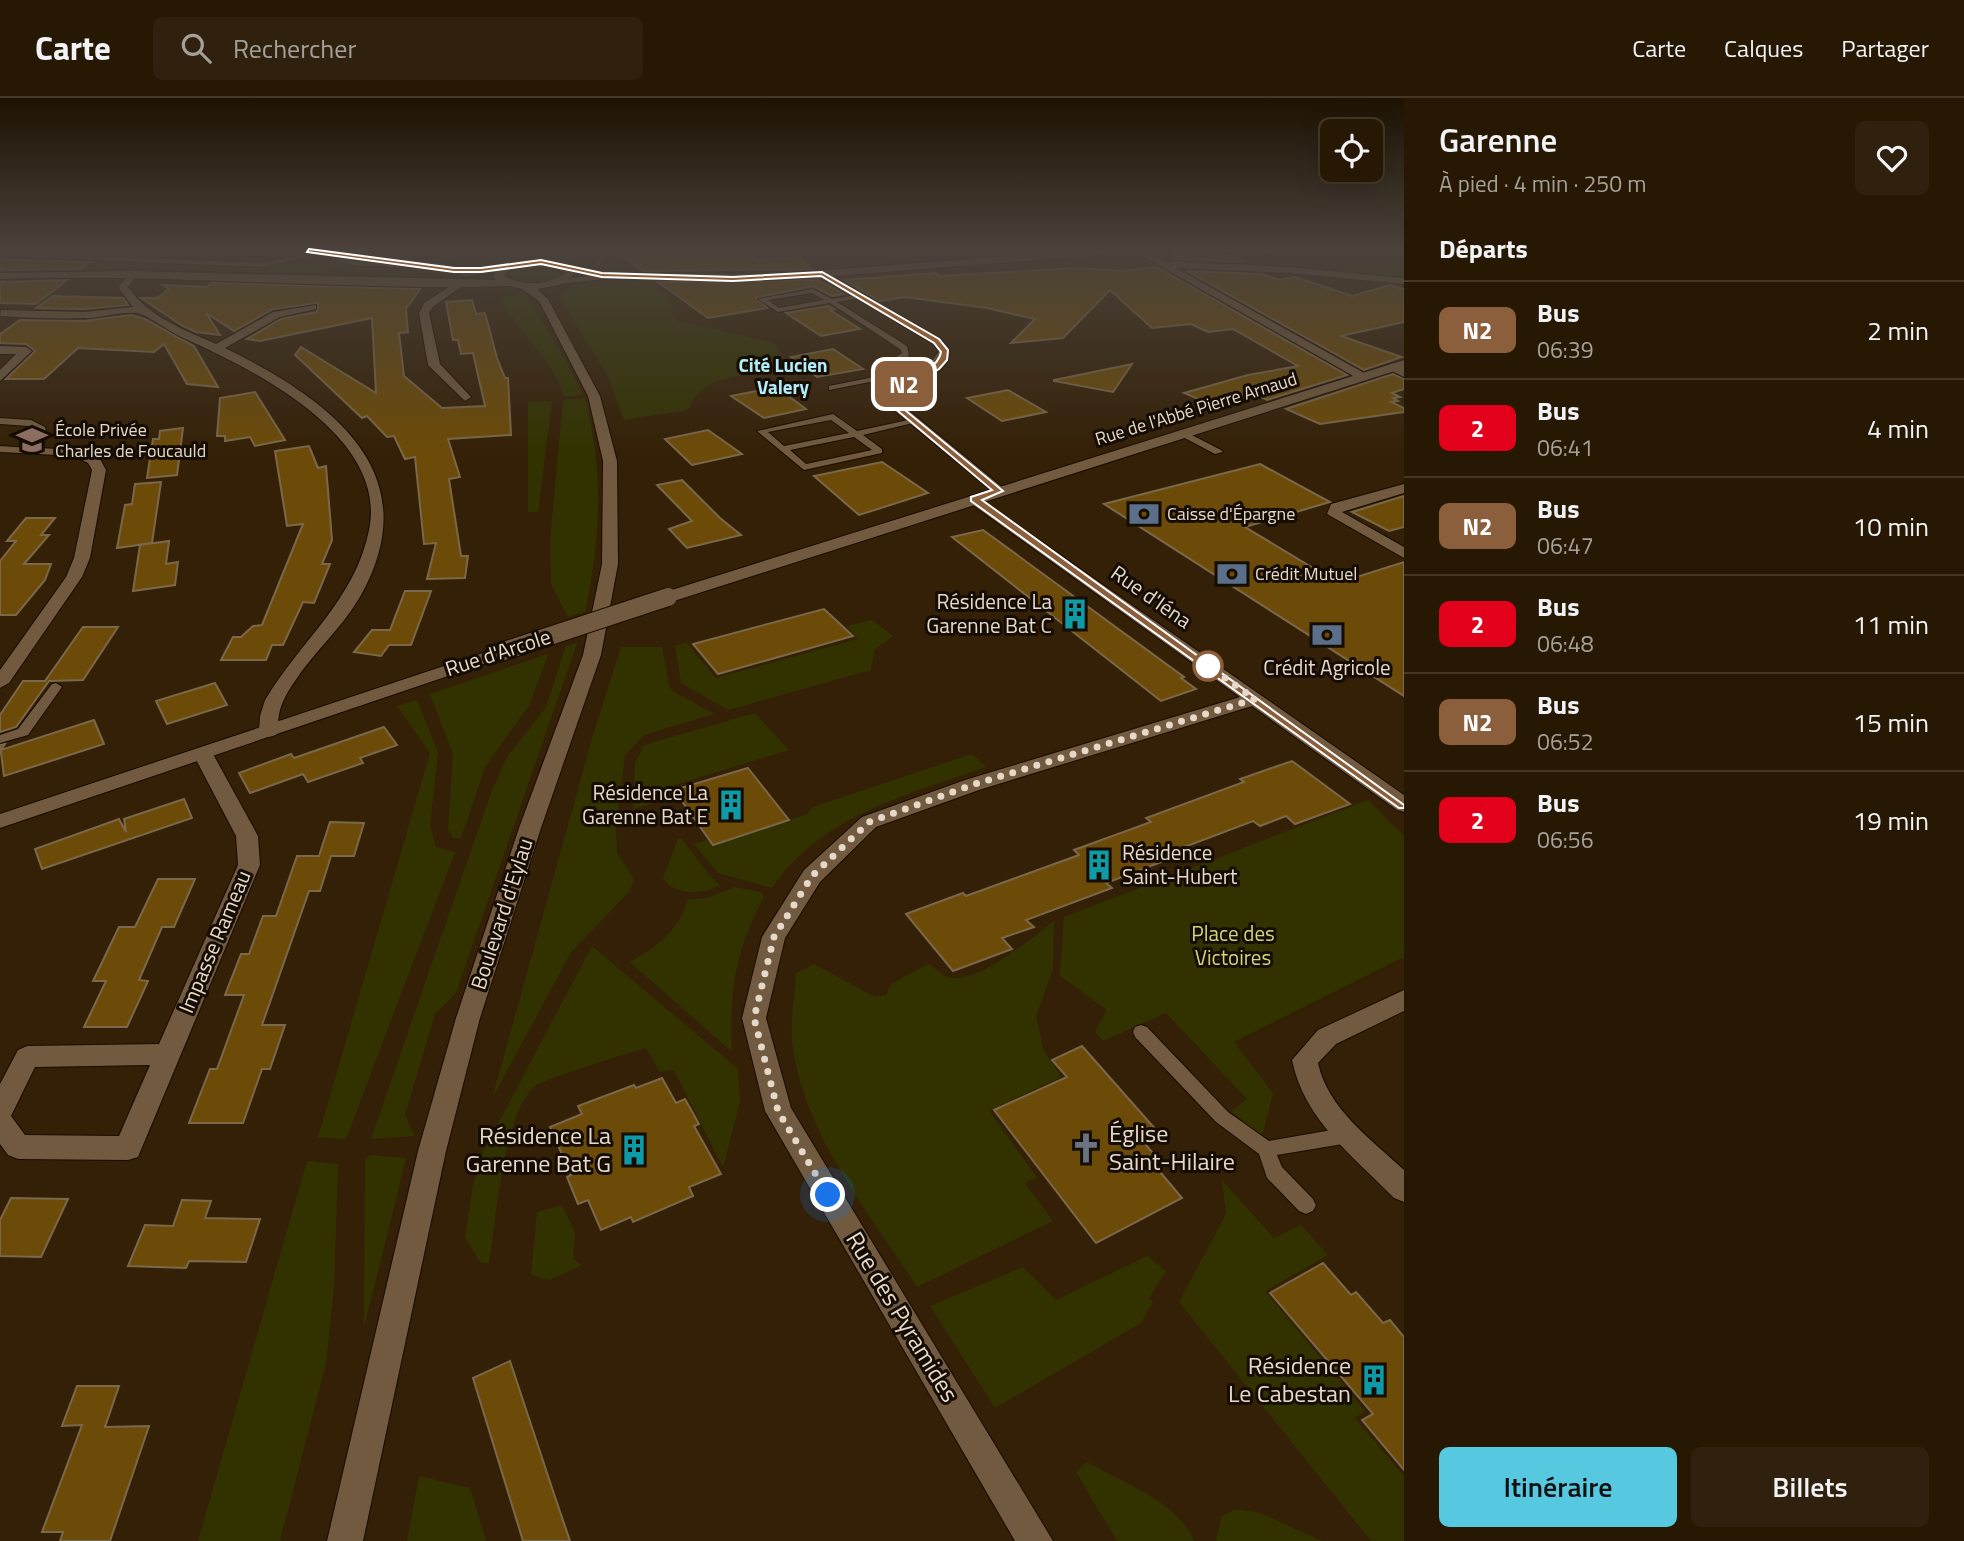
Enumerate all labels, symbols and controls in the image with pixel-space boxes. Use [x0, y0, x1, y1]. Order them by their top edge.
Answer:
search box [153, 17, 643, 80]
text: Carte [35, 23, 111, 73]
icon: search [177, 29, 215, 67]
text: Rechercher [233, 29, 356, 68]
text: Carte [1632, 30, 1686, 66]
text: Calques [1724, 30, 1803, 66]
text: Partager [1841, 30, 1929, 66]
text: Garenne [1439, 115, 1557, 165]
map controls [1320, 119, 1383, 182]
button: locate [1320, 119, 1383, 182]
button: heart [1855, 121, 1929, 195]
text: À pied · 4 min · 250 m [1439, 166, 1646, 201]
text: Départs [1439, 229, 1528, 268]
text: Bus [1537, 293, 1579, 332]
text: 2 min [1867, 311, 1929, 350]
text: N2 [1462, 312, 1493, 348]
text: 06:39 [1537, 332, 1594, 367]
district label: Cité Lucien Valery [738, 350, 828, 401]
line badge: N2 [872, 361, 936, 407]
street label: Rue de l'Abbé Pierre Arnaud [1092, 365, 1300, 452]
text: N2 [889, 366, 919, 402]
text: Bus [1537, 391, 1579, 430]
text: 4 min [1867, 409, 1929, 448]
text: 2 [1471, 410, 1484, 446]
place label: École Privée Charles de Foucauld [55, 416, 206, 464]
school or university icon: École Privée Charles de Foucauld [15, 423, 49, 457]
text: 06:41 [1537, 430, 1594, 465]
text: Bus [1537, 489, 1579, 528]
bank icon: Caisse d'Épargne [1127, 497, 1161, 531]
place label: Caisse d'Épargne [1167, 500, 1295, 527]
text: 10 min [1853, 507, 1929, 546]
text: N2 [1462, 508, 1493, 544]
text: 06:47 [1537, 528, 1594, 563]
street label: Rue d'Iéna [1105, 557, 1199, 636]
bank icon: Crédit Mutuel [1215, 557, 1249, 591]
place label: Crédit Mutuel [1255, 560, 1357, 587]
place label: Résidence La Garenne Bat C [926, 585, 1052, 641]
text: Bus [1537, 587, 1579, 626]
building icon: Résidence La Garenne Bat C [1058, 597, 1092, 631]
text: 11 min [1853, 605, 1929, 644]
text: 2 [1471, 606, 1484, 642]
bank icon: Crédit Agricole [1310, 618, 1344, 652]
street label: Rue d'Arcole [441, 620, 554, 684]
text: 06:48 [1537, 626, 1594, 661]
unlabelled marker [1193, 651, 1223, 681]
place label: Crédit Agricole [1263, 651, 1391, 683]
text: Bus [1537, 685, 1579, 724]
text: 15 min [1853, 703, 1929, 742]
text: N2 [1462, 704, 1493, 740]
text: 06:52 [1537, 724, 1594, 759]
place label: Résidence La Garenne Bat E [582, 776, 708, 832]
text: Bus [1537, 783, 1579, 822]
building icon: Résidence La Garenne Bat E [714, 788, 748, 822]
text: 19 min [1853, 801, 1929, 840]
text: 2 [1471, 802, 1484, 838]
text: 06:56 [1537, 822, 1594, 857]
street label: Boulevard d'Eylau [462, 834, 541, 993]
place label: Résidence Saint-Hubert [1122, 836, 1238, 892]
building icon: Résidence Saint-Hubert [1082, 848, 1116, 882]
street label: Impasse Rameau [170, 865, 259, 1018]
park label: Place des Victoires [1191, 917, 1275, 973]
place label: Église Saint-Hilaire [1109, 1115, 1235, 1179]
place label: Résidence La Garenne Bat G [466, 1117, 611, 1181]
church icon: Église Saint-Hilaire [1069, 1131, 1103, 1165]
building icon: Résidence La Garenne Bat G [617, 1133, 651, 1167]
your location [810, 1177, 845, 1212]
street label: Rue des Pyramides [838, 1224, 968, 1409]
place label: Résidence Le Cabestan [1228, 1347, 1351, 1411]
building icon: Résidence Le Cabestan [1357, 1363, 1391, 1397]
button: Itinéraire [1439, 1447, 1677, 1527]
button: Billets [1691, 1447, 1929, 1527]

